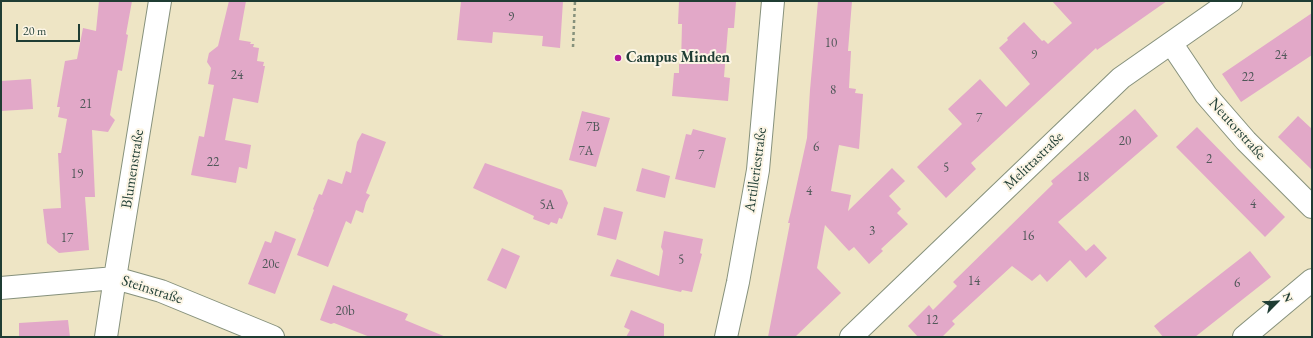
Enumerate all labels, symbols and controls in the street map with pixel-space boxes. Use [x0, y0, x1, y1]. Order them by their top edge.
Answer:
house number: 9 [508, 9, 514, 25]
scale bar [18, 16, 82, 42]
text: 20 m [23, 23, 46, 39]
house number: 10 [825, 35, 837, 51]
house number: 9 [1031, 47, 1037, 63]
house number: 24 [1275, 47, 1287, 63]
place label: Campus Minden [626, 49, 730, 67]
marker: Campus Minden [613, 53, 623, 63]
house number: 24 [231, 67, 243, 83]
house number: 22 [1242, 69, 1254, 85]
house number: 8 [830, 82, 836, 98]
street label: Neutorstraße [1205, 94, 1269, 164]
house number: 21 [80, 96, 92, 112]
house number: 7 [976, 110, 982, 126]
house number: 7B [586, 119, 600, 135]
street label: Artilleriestraße [741, 127, 771, 213]
street label: Blumenstraße [118, 128, 148, 210]
street label: Melittastraße [1001, 128, 1067, 194]
house number: 20 [1119, 133, 1131, 149]
house number: 6 [813, 139, 819, 155]
house number: 7A [578, 143, 594, 159]
house number: 7 [698, 147, 704, 163]
house number: 2 [1206, 151, 1212, 167]
house number: 22 [207, 154, 219, 170]
house number: 5 [943, 160, 949, 176]
house number: 19 [71, 166, 83, 182]
house number: 18 [1077, 169, 1089, 185]
house number: 4 [806, 183, 812, 199]
house number: 4 [1250, 196, 1256, 212]
house number: 5A [539, 197, 555, 213]
house number: 3 [869, 223, 875, 239]
house number: 16 [1022, 228, 1034, 244]
house number: 17 [61, 230, 73, 246]
house number: 5 [678, 252, 684, 268]
house number: 20c [262, 256, 280, 272]
street label: Steinstraße [119, 272, 185, 308]
house number: 14 [968, 273, 980, 289]
house number: 6 [1234, 275, 1240, 291]
north arrow [1257, 282, 1297, 322]
text: N [1280, 290, 1296, 304]
house number: 20b [335, 303, 355, 319]
house number: 12 [926, 312, 938, 328]

